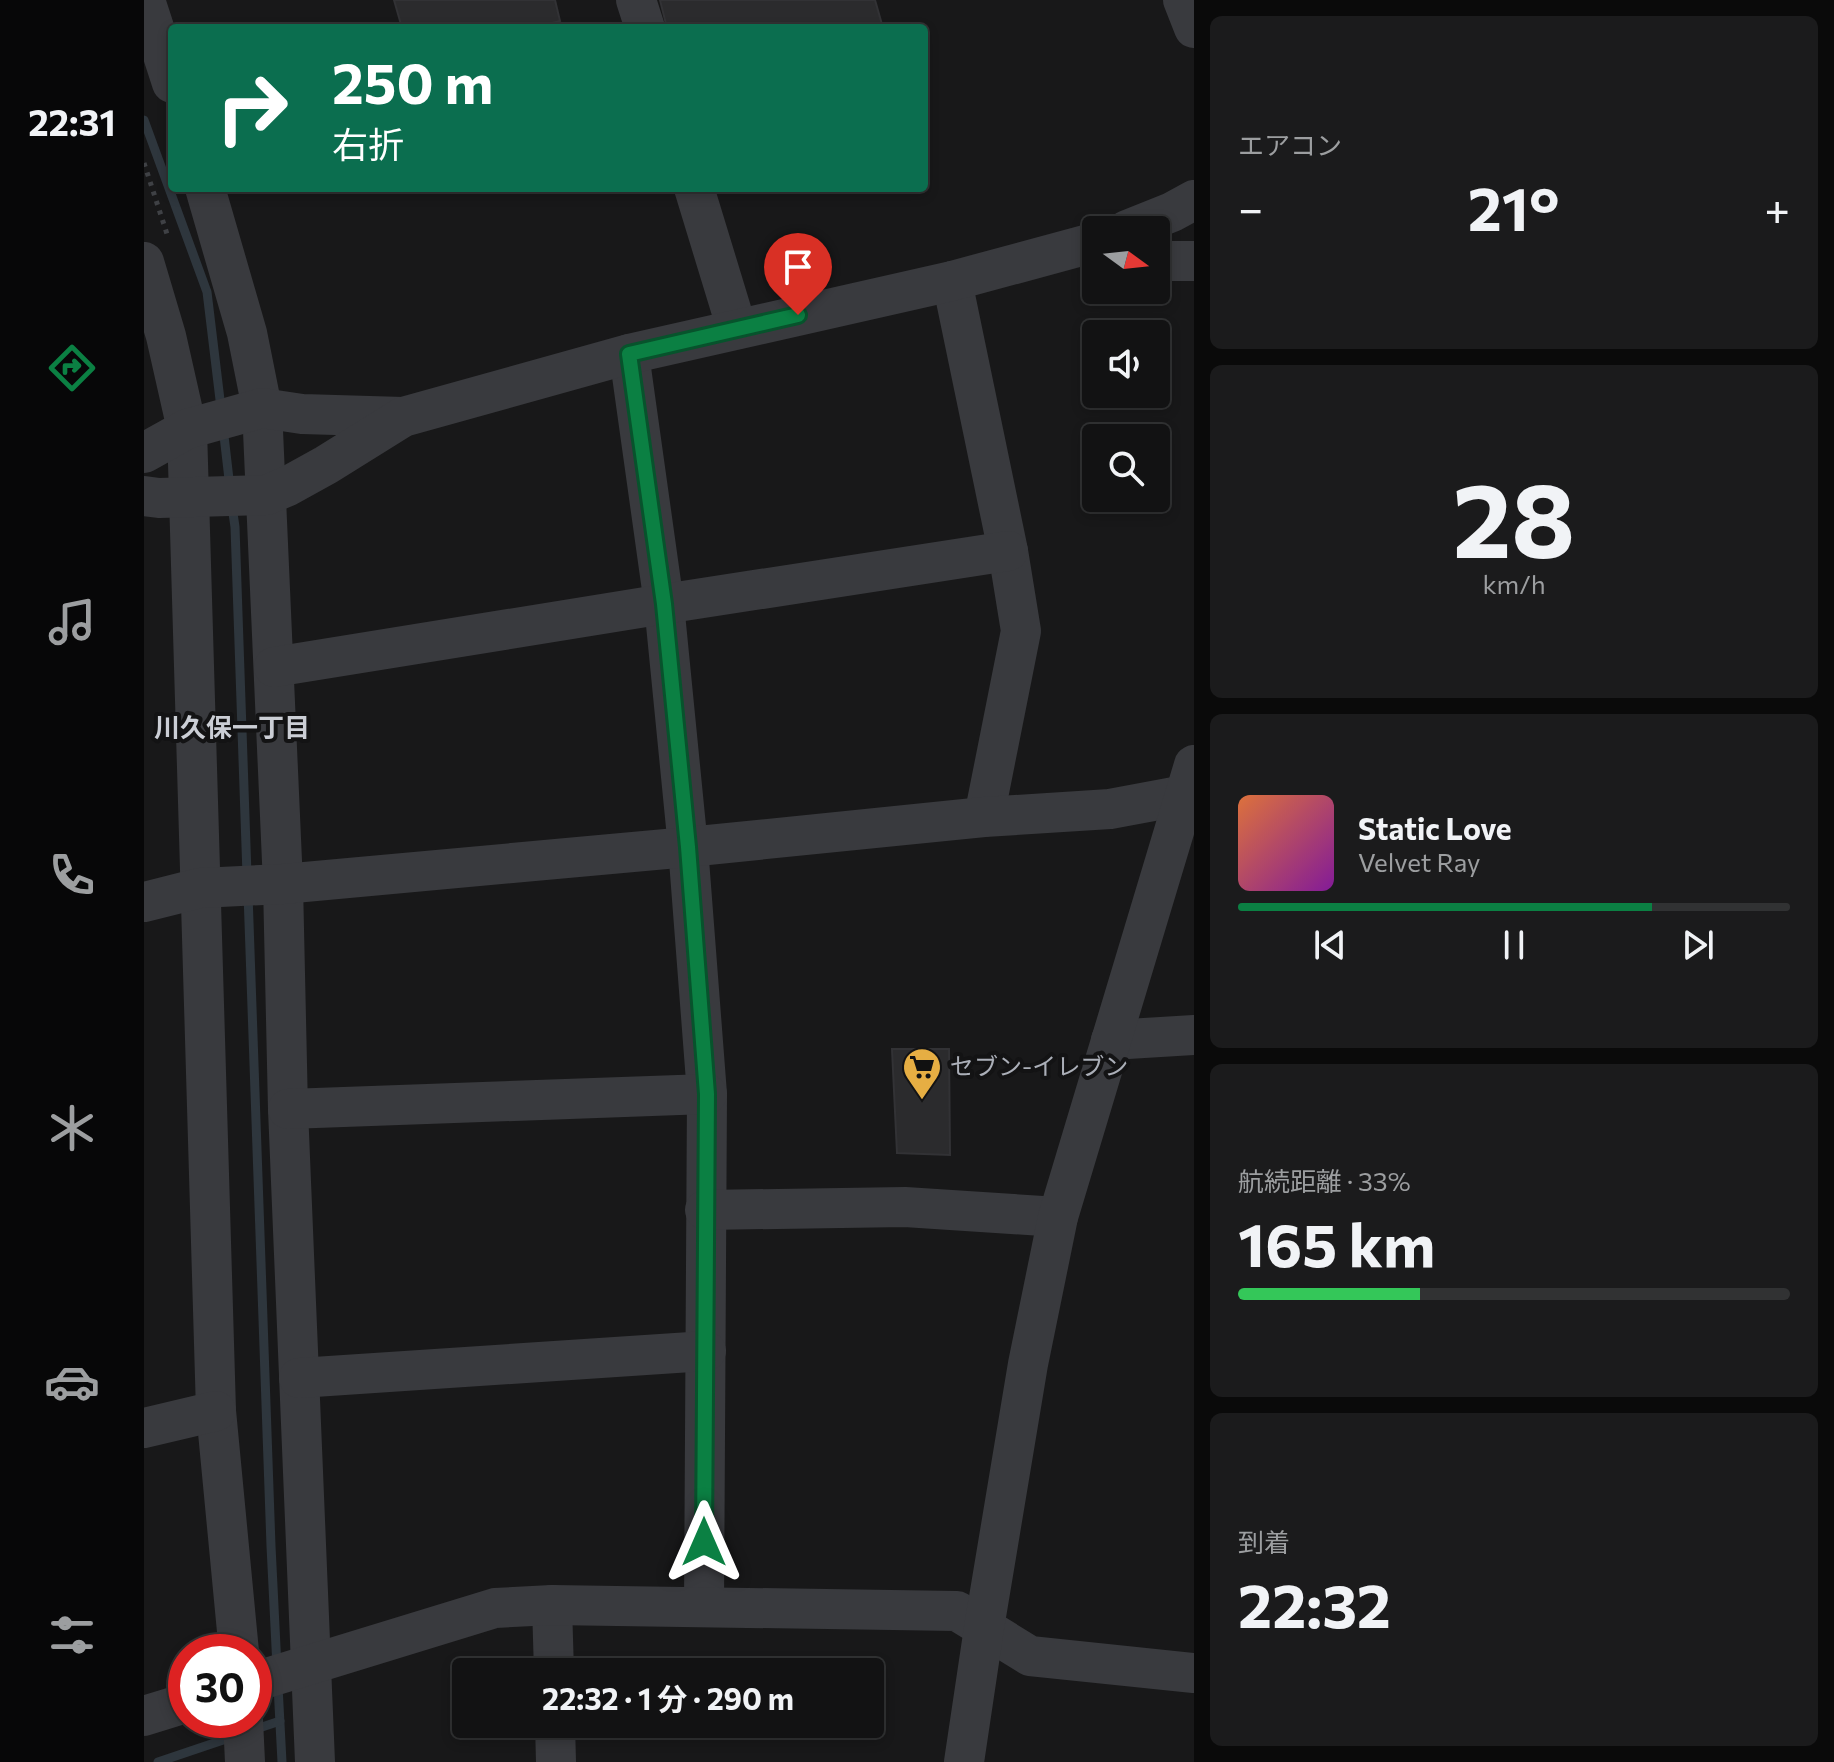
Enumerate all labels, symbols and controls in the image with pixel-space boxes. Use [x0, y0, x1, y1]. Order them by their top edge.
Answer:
text: 250 m [332, 47, 493, 116]
icon: right [200, 56, 304, 160]
text: 22:31 [28, 99, 116, 143]
text: 右折 [332, 121, 404, 165]
text: エアコン [1238, 129, 1342, 160]
text: 21° [1468, 170, 1560, 243]
text: − [1238, 180, 1263, 234]
text: + [1764, 180, 1790, 234]
north arrow [1082, 216, 1170, 304]
map controls [1082, 216, 1170, 512]
pin [764, 233, 832, 315]
icon: arrive [776, 245, 820, 289]
button: sound [1082, 320, 1170, 408]
icon: directions [44, 340, 100, 396]
button: search [1082, 424, 1170, 512]
text: 28 [1453, 452, 1575, 579]
text: km/h [1482, 568, 1546, 599]
icon: music [44, 594, 100, 650]
district label: 川久保一丁目 [154, 711, 310, 742]
text: Static Love [1358, 809, 1512, 846]
text: Velvet Ray [1358, 846, 1481, 877]
icon: phone [44, 847, 100, 903]
icon: previous [1308, 923, 1352, 967]
icon: pause [1492, 923, 1536, 967]
icon: next [1676, 923, 1720, 967]
supermarket icon: セブン-イレブン [901, 1046, 943, 1101]
place label: セブン-イレブン [950, 1051, 1128, 1080]
icon: climate [44, 1100, 100, 1156]
text: 航続距離 · 33% [1238, 1165, 1411, 1196]
text: 165 km [1238, 1206, 1435, 1279]
icon: car [44, 1354, 100, 1410]
position arrow [662, 1500, 746, 1584]
text: 到着 [1238, 1526, 1290, 1557]
text: 22:32 [1238, 1567, 1391, 1640]
icon: filters [44, 1607, 100, 1663]
speed limit sign: 30 [168, 1634, 272, 1738]
text: 22:32 · 1 分 · 290 m [542, 1679, 794, 1716]

